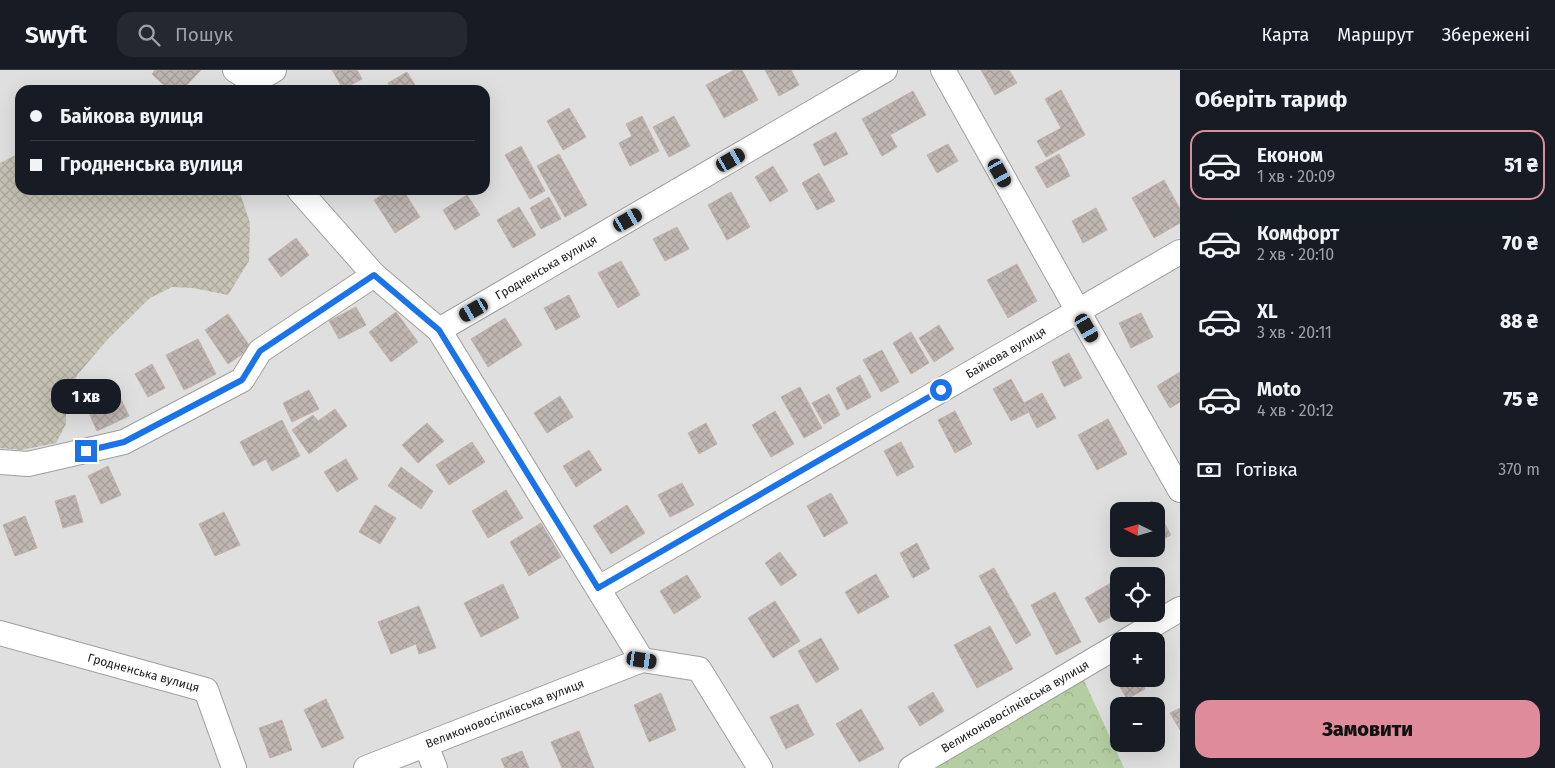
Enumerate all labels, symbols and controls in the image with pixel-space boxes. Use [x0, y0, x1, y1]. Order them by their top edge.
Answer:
search box [117, 12, 467, 57]
text: Swyft [25, 21, 87, 49]
icon: search [135, 21, 163, 49]
text: Пошук [175, 23, 233, 46]
text: Карта [1262, 24, 1309, 46]
text: Маршрут [1337, 24, 1414, 46]
text: Збережені [1442, 24, 1530, 46]
text: Оберіть тариф [1195, 86, 1348, 113]
text: Байкова вулиця [60, 105, 203, 128]
icon: car [1197, 143, 1242, 188]
text: Економ [1257, 144, 1323, 167]
car [714, 146, 747, 174]
text: Гродненська вулиця [60, 153, 243, 176]
text: 51 ₴ [1504, 154, 1538, 177]
car [986, 156, 1013, 190]
text: 1 хв · 20:09 [1257, 167, 1335, 186]
car [611, 206, 644, 234]
icon: car [1197, 221, 1242, 266]
text: Комфорт [1257, 222, 1339, 245]
street label: Гродненська вулиця [493, 232, 600, 303]
text: 70 ₴ [1502, 232, 1538, 255]
text: 2 хв · 20:10 [1257, 245, 1334, 264]
car [457, 296, 490, 324]
icon: car [1197, 299, 1242, 344]
text: XL [1257, 300, 1278, 323]
text: 88 ₴ [1500, 310, 1538, 333]
car [1073, 311, 1100, 345]
text: 3 хв · 20:11 [1257, 323, 1332, 342]
street label: Байкова вулиця [963, 324, 1048, 381]
icon: car [1197, 377, 1242, 422]
callout: 1 хв [51, 378, 121, 414]
text: Moto [1257, 378, 1301, 401]
route start [930, 379, 952, 401]
text: 1 хв [72, 387, 100, 406]
text: 75 ₴ [1503, 388, 1538, 411]
text: 4 хв · 20:12 [1257, 401, 1334, 420]
route end [75, 440, 97, 462]
icon: cash [1195, 456, 1223, 484]
text: Готівка [1235, 458, 1298, 481]
text: 370 m [1498, 460, 1540, 479]
north arrow [1110, 502, 1165, 558]
map controls [1110, 502, 1165, 752]
button: locate [1110, 567, 1165, 622]
button: + [1110, 632, 1165, 687]
car [626, 650, 657, 670]
street label: Гродненська вулиця [86, 651, 201, 695]
street label: Великоновосілківська вулиця [939, 657, 1092, 755]
street label: Великоновосілківська вулиця [423, 676, 586, 751]
button: − [1110, 697, 1165, 752]
button: Замовити [1195, 700, 1540, 758]

